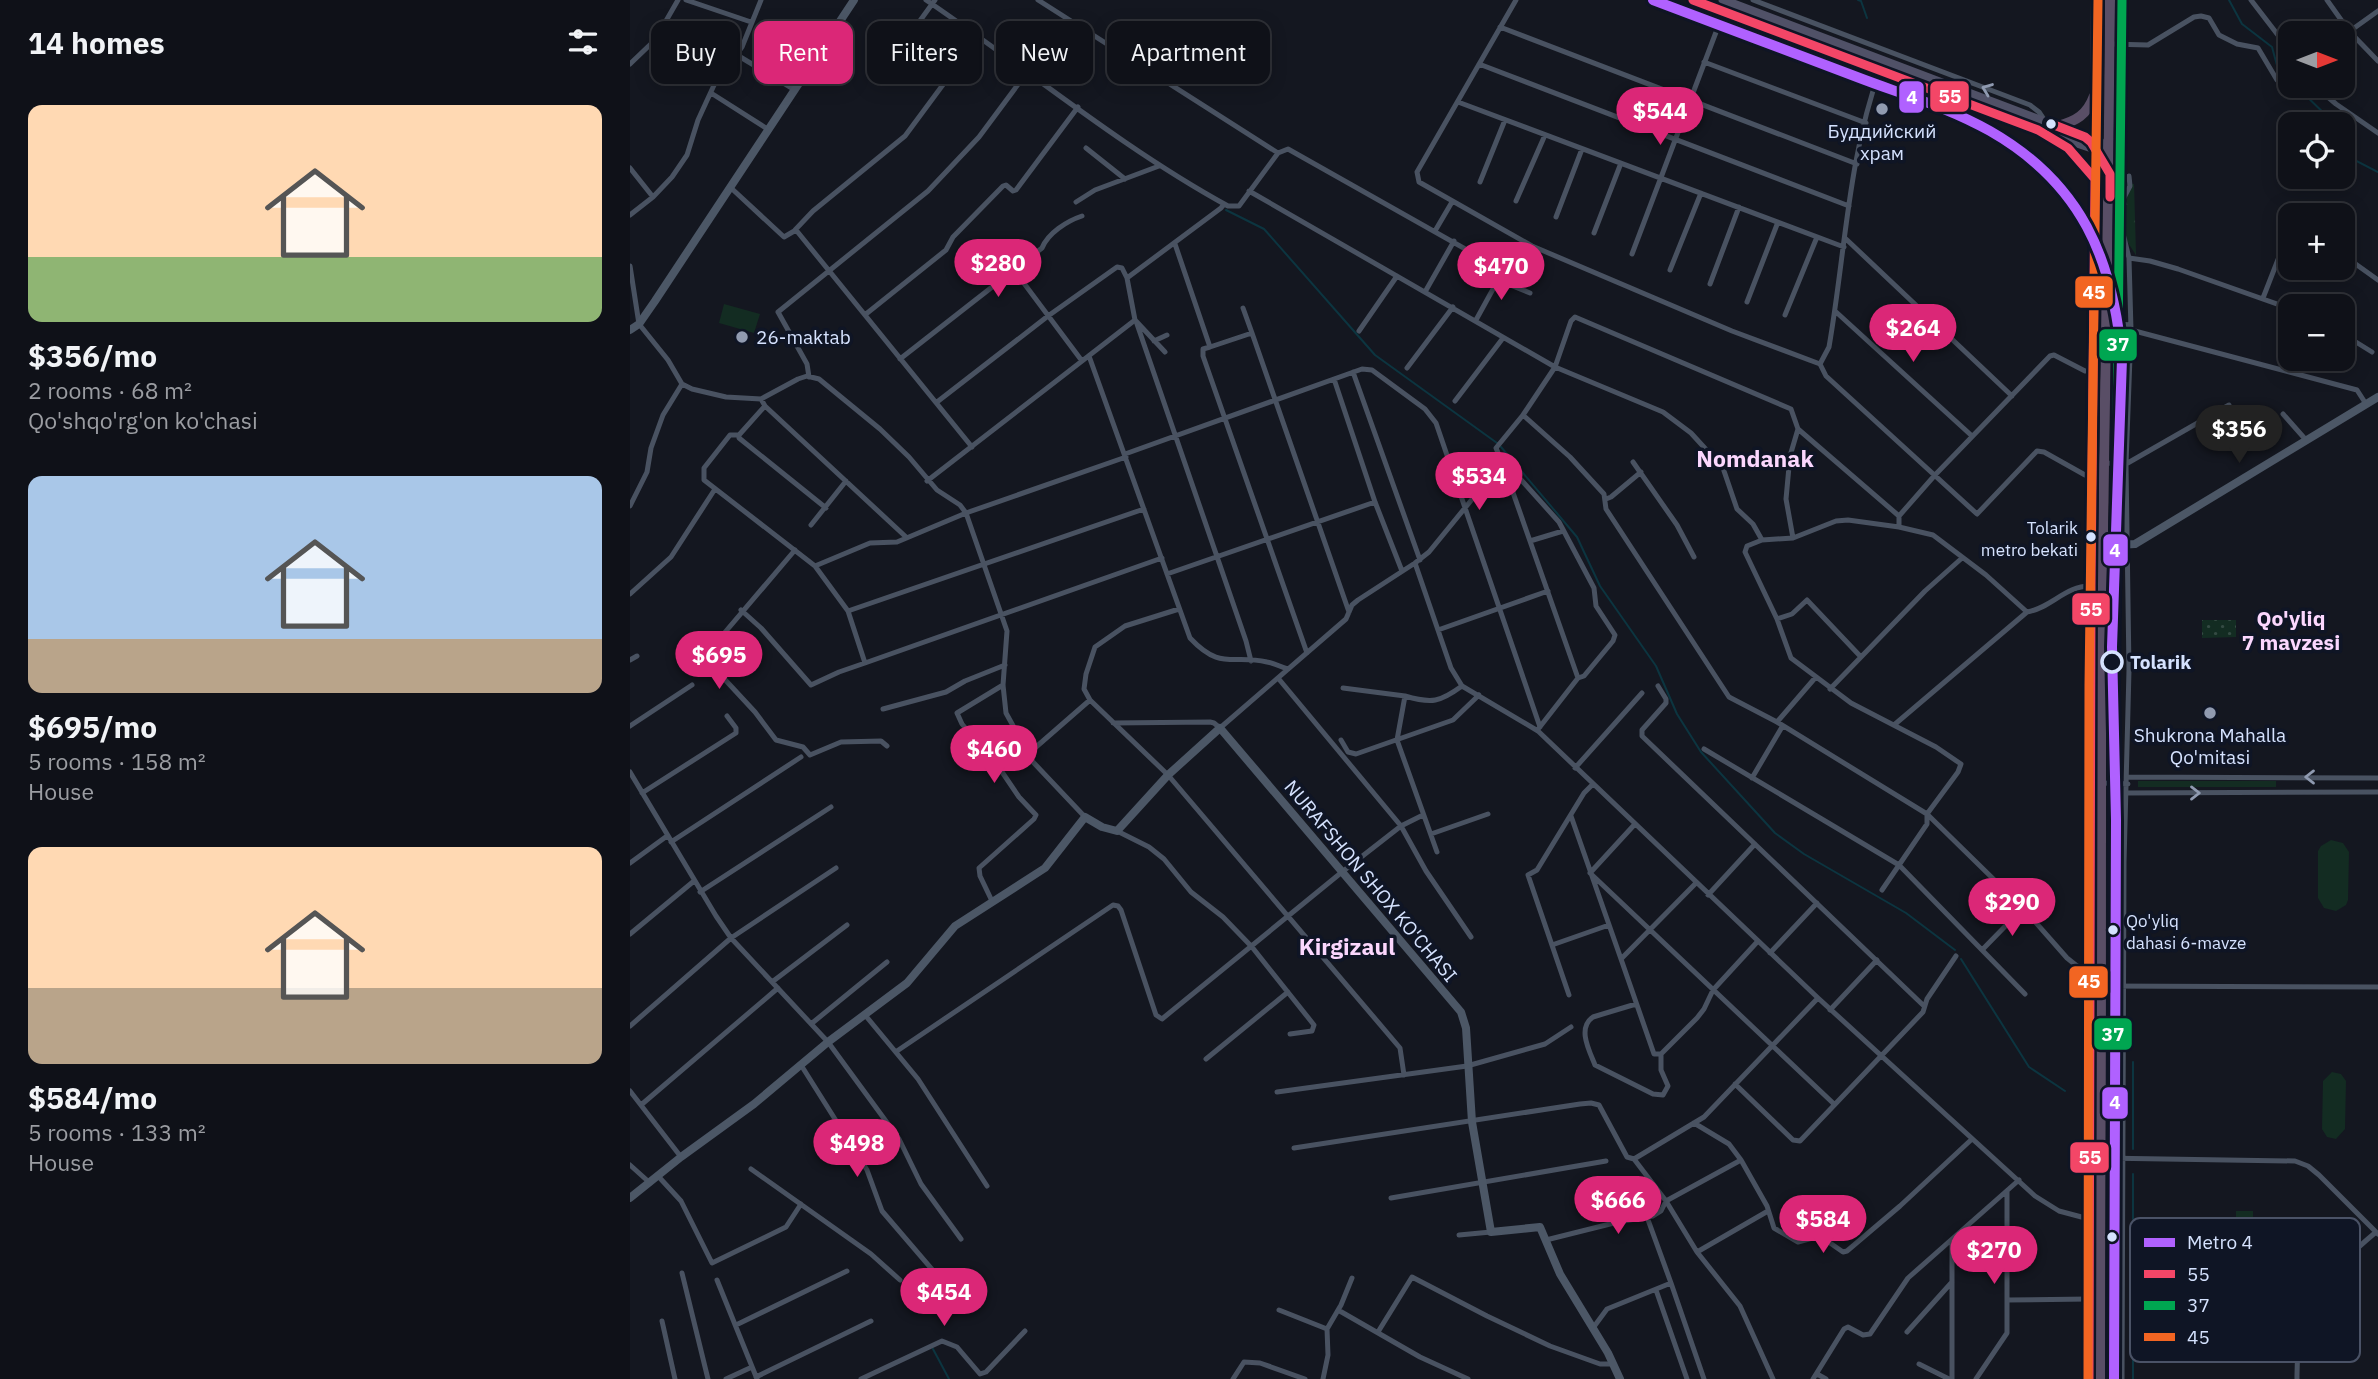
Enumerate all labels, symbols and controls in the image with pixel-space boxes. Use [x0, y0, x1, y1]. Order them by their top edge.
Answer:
chip: Buy [651, 21, 740, 84]
chip: Rent [754, 21, 853, 84]
chip: Filters [867, 21, 982, 84]
chip: New [996, 21, 1093, 84]
chip: Apartment [1107, 21, 1270, 84]
north arrow [2278, 21, 2356, 98]
map controls [2278, 21, 2355, 371]
text: 14 homes [28, 23, 165, 62]
icon: filters [564, 23, 602, 61]
line badge: 4 [1898, 80, 1925, 114]
line badge: 55 [1929, 80, 1970, 113]
one-way arrow [1982, 83, 1994, 97]
text: 55 [1939, 84, 1961, 108]
text: 4 [1906, 85, 1918, 109]
pin: $544 [1619, 88, 1701, 147]
text: $544 [1632, 95, 1688, 125]
marker: Буддийский храм [1874, 101, 1890, 117]
button: locate [2278, 112, 2355, 189]
unlabelled marker [2044, 117, 2058, 131]
place label: Буддийский храм [1828, 119, 1936, 165]
icon: home [252, 150, 378, 276]
button: + [2278, 203, 2355, 280]
pin: $280 [957, 240, 1039, 299]
pin: $470 [1460, 243, 1542, 302]
text: $280 [970, 247, 1026, 277]
text: $470 [1473, 250, 1529, 280]
line badge: 45 [2074, 275, 2114, 309]
text: 45 [2083, 280, 2105, 304]
button: − [2278, 294, 2355, 371]
pin: $264 [1872, 304, 1954, 364]
text: $264 [1885, 312, 1941, 342]
place label: 26-maktab [756, 325, 851, 349]
line badge: 37 [2098, 328, 2138, 362]
marker: 26-maktab [734, 329, 750, 345]
text: 37 [2107, 332, 2129, 356]
text: $356/mo [28, 336, 157, 375]
text: 2 rooms · 68 m² [28, 375, 192, 405]
text: Qo'shqo'rg'on ko'chasi [28, 405, 258, 435]
pin: $356 [2198, 406, 2280, 465]
text: $356 [2211, 413, 2267, 443]
district label: Nomdanak [1696, 443, 1814, 473]
pin: $534 [1438, 452, 1520, 512]
text: $534 [1451, 460, 1507, 490]
place label: Tolarik metro bekati [1981, 517, 2078, 561]
icon: home [252, 521, 378, 647]
marker: Tolarik metro bekati [2084, 530, 2098, 544]
line badge: 4 [2102, 533, 2129, 567]
text: 4 [2109, 538, 2121, 562]
line badge: 55 [2071, 592, 2111, 626]
text: 55 [2080, 597, 2102, 621]
district label: Qo'yliq 7 mavzesi [2242, 604, 2340, 656]
pin: $695 [678, 632, 760, 691]
text: $695 [691, 639, 747, 669]
place label: Tolarik [2130, 650, 2191, 674]
marker: Tolarik [2101, 651, 2123, 673]
marker: Shukrona Mahalla Qo'mitasi [2202, 705, 2218, 721]
text: $695/mo [28, 707, 157, 746]
place label: Shukrona Mahalla Qo'mitasi [2134, 723, 2286, 769]
pin: $460 [953, 726, 1035, 785]
text: $460 [966, 733, 1022, 763]
text: 5 rooms · 158 m² [28, 746, 206, 776]
one-way arrow [2304, 770, 2315, 785]
street label: NURAFSHON SHOX KO'CHASI [1279, 775, 1463, 987]
text: House [28, 776, 94, 806]
one-way arrow [2191, 785, 2201, 801]
pin: $290 [1971, 878, 2053, 938]
text: $290 [1984, 886, 2040, 916]
icon: home [252, 892, 378, 1018]
place label: Qo'yliq dahasi 6-mavze [2126, 910, 2246, 954]
marker: Qo'yliq dahasi 6-mavze [2106, 923, 2120, 937]
district label: Kirgizaul [1299, 931, 1395, 961]
line badge: 45 [2068, 965, 2109, 999]
text: 45 [2078, 969, 2100, 993]
line badge: 37 [2093, 1017, 2133, 1051]
text: 37 [2102, 1022, 2124, 1046]
text: $584/mo [28, 1078, 157, 1117]
line badge: 4 [2101, 1086, 2129, 1120]
text: 4 [2109, 1090, 2121, 1114]
text: 5 rooms · 133 m² [28, 1117, 206, 1147]
pin: $498 [816, 1120, 898, 1179]
text: $498 [829, 1127, 885, 1157]
line badge: 55 [2069, 1141, 2110, 1174]
text: 55 [2079, 1145, 2101, 1169]
text: House [28, 1147, 94, 1177]
pin: $666 [1577, 1176, 1659, 1236]
text: $666 [1590, 1184, 1646, 1214]
pin: $584 [1782, 1196, 1864, 1255]
text: $584 [1795, 1203, 1851, 1233]
legend [2130, 1218, 2360, 1362]
pin: $270 [1953, 1226, 2035, 1286]
unlabelled marker [2105, 1230, 2119, 1244]
text: Metro 4 [2187, 1230, 2253, 1254]
text: $270 [1966, 1234, 2022, 1264]
text: 55 [2187, 1262, 2210, 1286]
pin: $454 [903, 1268, 985, 1328]
text: $454 [916, 1276, 972, 1306]
text: 37 [2187, 1293, 2210, 1317]
text: 45 [2187, 1325, 2210, 1349]

